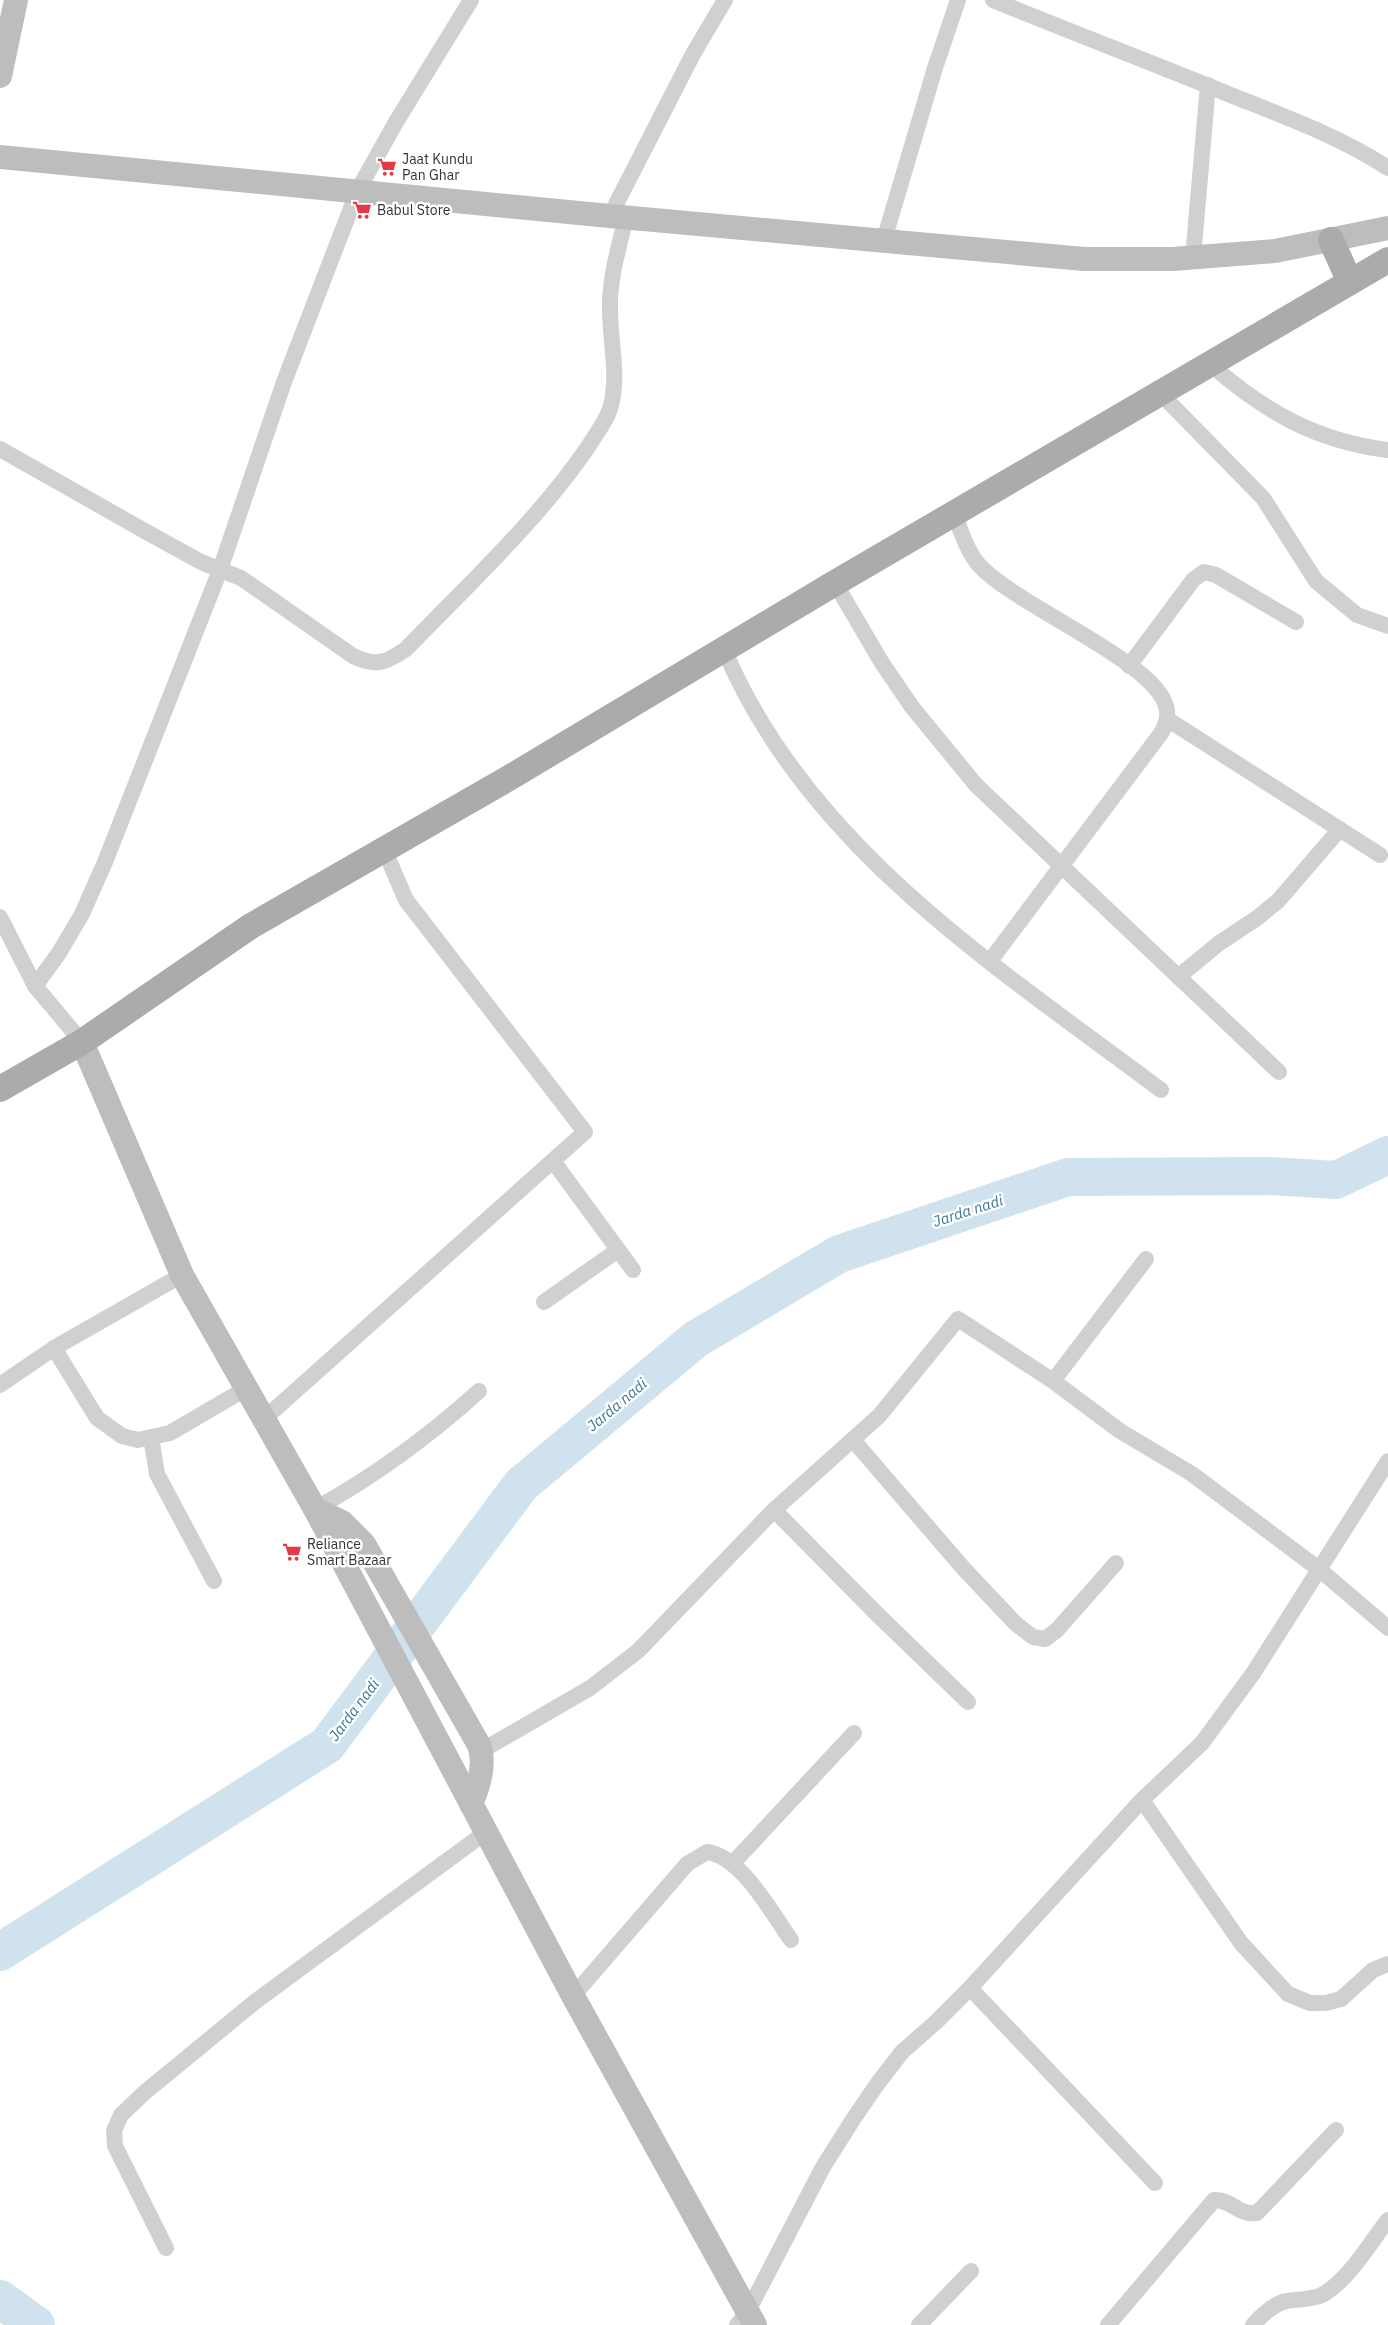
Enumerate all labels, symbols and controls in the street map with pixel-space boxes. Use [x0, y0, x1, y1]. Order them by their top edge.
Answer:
place label: Jaat Kundu Pan Ghar [402, 150, 473, 184]
supermarket icon: Jaat Kundu Pan Ghar [376, 156, 398, 178]
supermarket icon: Babul Store [351, 199, 373, 221]
place label: Babul Store [377, 201, 451, 219]
water label: Jarda nadi [930, 1190, 1005, 1231]
water label: Jarda nadi [583, 1374, 651, 1435]
place label: Reliance Smart Bazaar [307, 1535, 391, 1569]
supermarket icon: Reliance Smart Bazaar [281, 1541, 303, 1563]
water label: Jarda nadi [324, 1675, 383, 1744]

